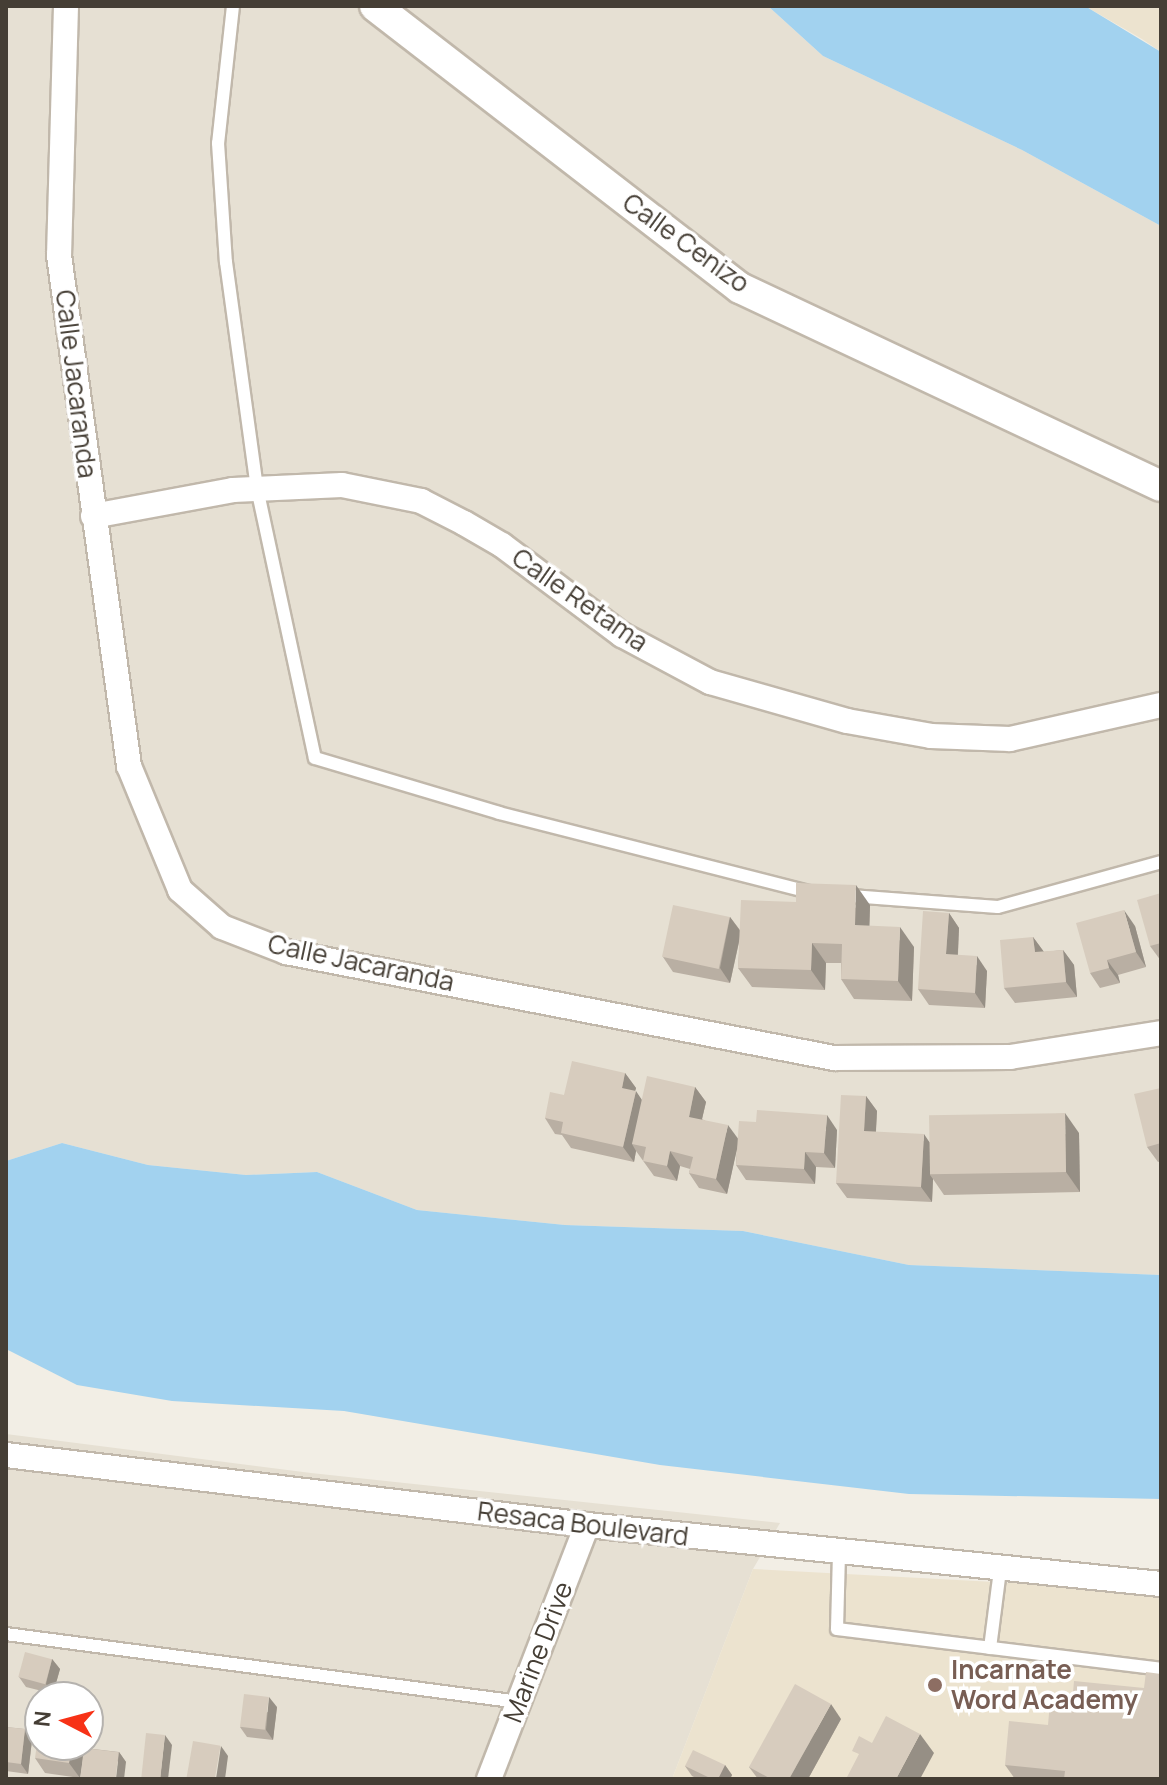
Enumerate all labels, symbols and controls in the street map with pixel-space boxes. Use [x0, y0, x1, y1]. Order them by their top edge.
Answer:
street label: Calle Cenizo [617, 187, 755, 299]
street label: Calle Jacaranda [49, 288, 103, 480]
street label: Calle Retama [506, 542, 654, 658]
street label: Calle Jacaranda [265, 928, 457, 998]
street label: Resaca Boulevard [476, 1496, 690, 1552]
street label: Marine Drive [497, 1577, 579, 1727]
place label: Incarnate Word Academy [951, 1654, 1138, 1716]
marker: Incarnate Word Academy [926, 1676, 944, 1694]
north arrow [24, 1681, 104, 1761]
text: N [26, 1709, 58, 1728]

